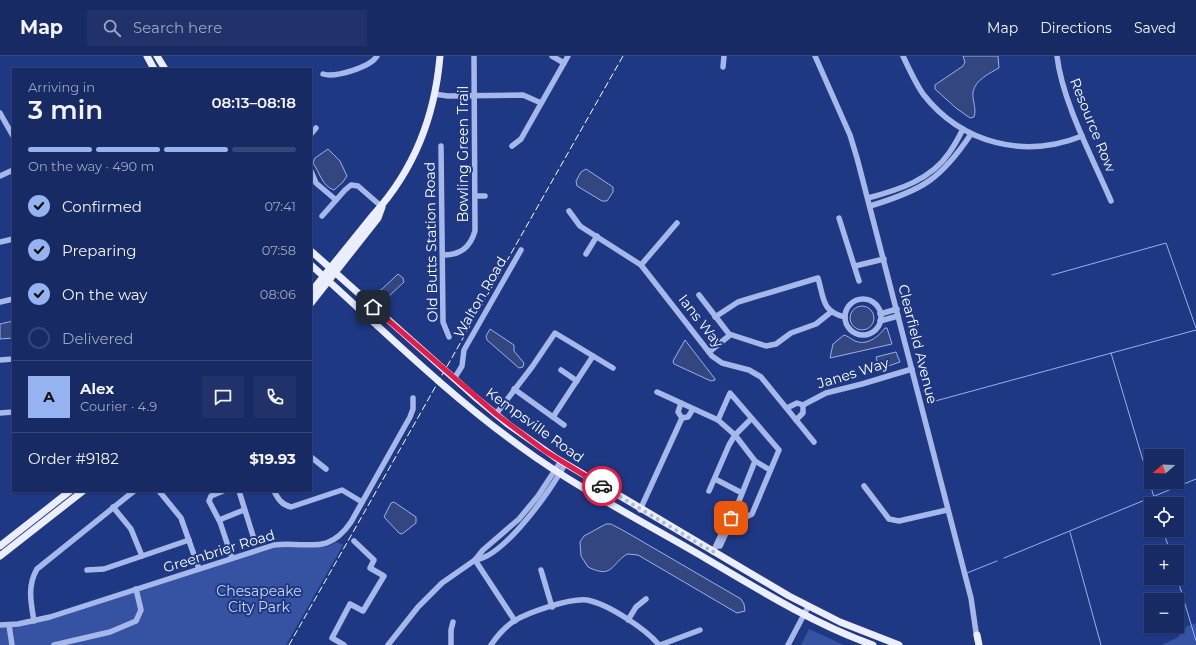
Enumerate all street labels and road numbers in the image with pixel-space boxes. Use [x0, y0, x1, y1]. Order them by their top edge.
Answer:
street label: Resource Row [1066, 75, 1120, 175]
street label: Bowling Green Trail [454, 86, 472, 222]
street label: Old Butts Station Road [421, 162, 441, 322]
street label: Walton Road [450, 253, 510, 341]
street label: Clearfield Avenue [894, 282, 942, 406]
street label: Ians Way [675, 291, 728, 352]
street label: Janes Way [814, 353, 891, 393]
street label: Kempsville Road [482, 383, 588, 467]
street label: Greenbrier Road [161, 525, 277, 577]

